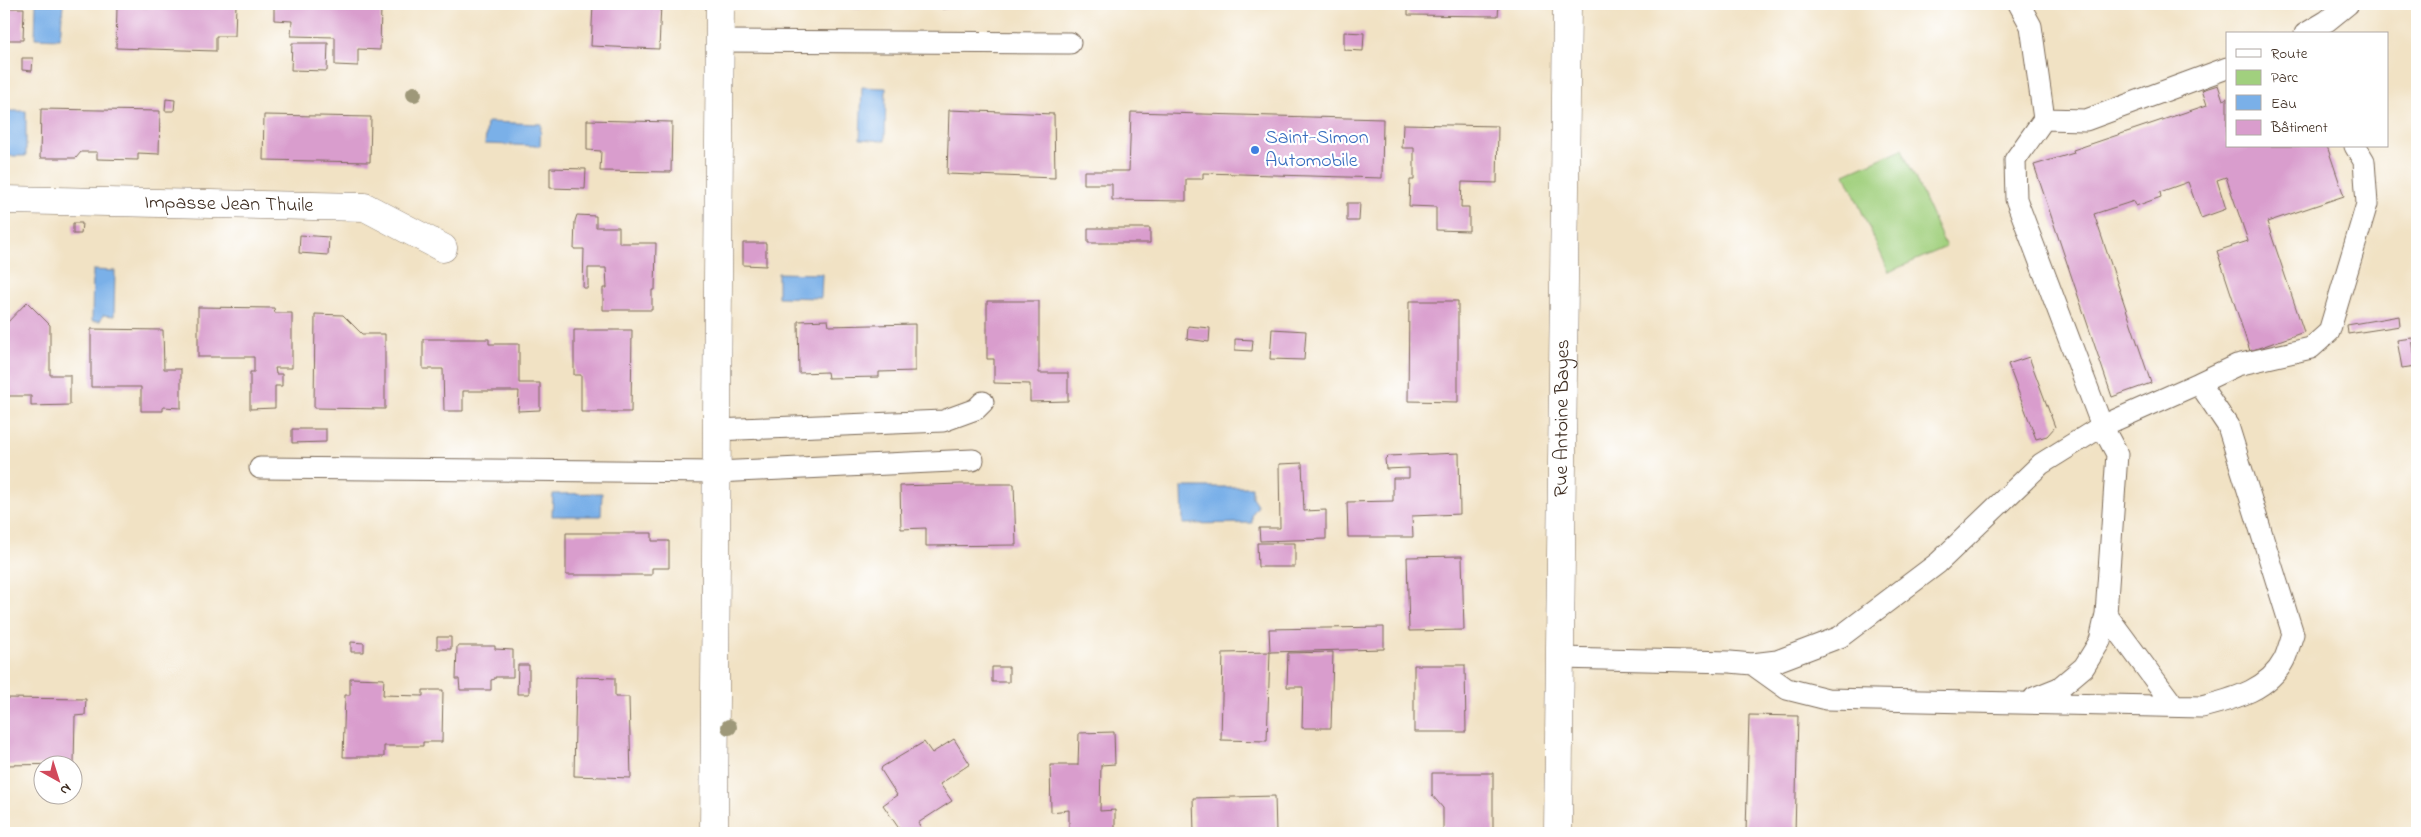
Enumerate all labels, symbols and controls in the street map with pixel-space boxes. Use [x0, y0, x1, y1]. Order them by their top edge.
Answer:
legend [2226, 32, 2388, 148]
text: Route [2271, 43, 2308, 65]
text: Parc [2271, 67, 2299, 89]
text: Eau [2271, 93, 2297, 115]
text: Bâtiment [2270, 117, 2328, 139]
place label: Saint-Simon Automobile [1265, 124, 1369, 176]
marker: Saint-Simon Automobile [1249, 144, 1261, 156]
street label: Impasse Jean Thuile [144, 188, 314, 220]
street label: Rue Antoine Bayes [1547, 339, 1578, 497]
north arrow [32, 754, 82, 804]
text: N [55, 778, 76, 800]

